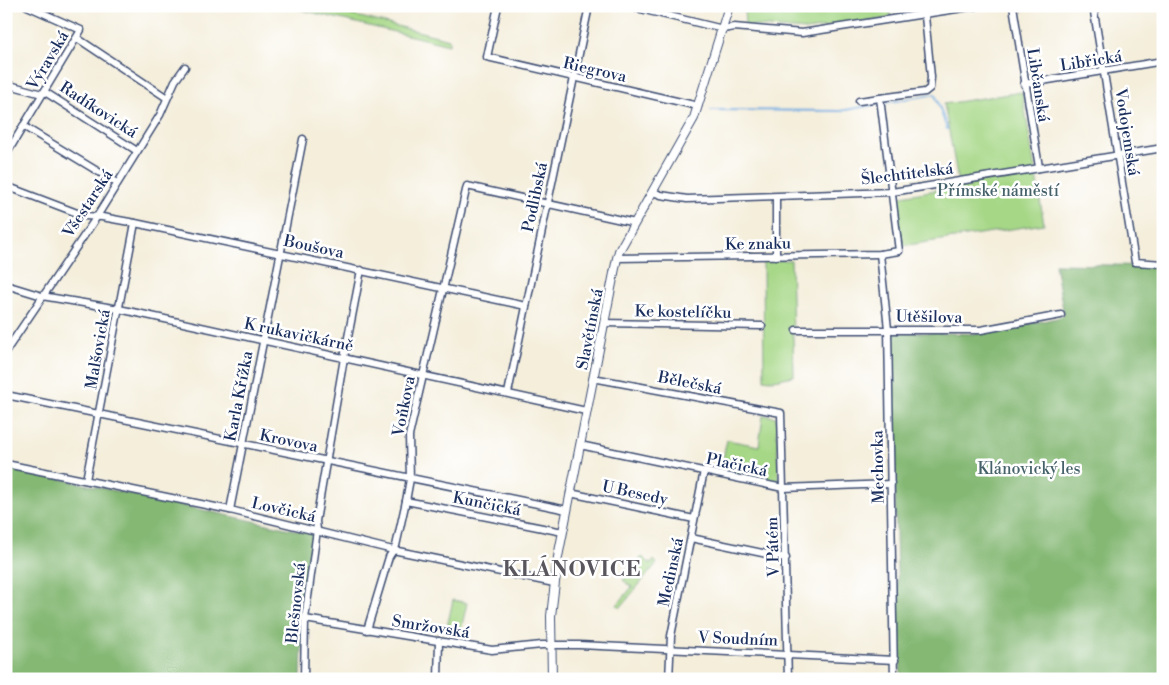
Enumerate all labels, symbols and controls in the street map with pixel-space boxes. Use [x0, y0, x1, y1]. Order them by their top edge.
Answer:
street label: Výravská [22, 27, 74, 95]
street label: Libřická [1059, 46, 1124, 76]
street label: Libčanská [1022, 47, 1054, 124]
street label: Riegrova [561, 53, 629, 87]
street label: Radíkovická [56, 77, 142, 143]
street label: Vodojemská [1110, 86, 1144, 178]
street label: Šlechtitelská [860, 156, 955, 190]
street label: Podlibská [518, 160, 552, 234]
street label: Všestarská [58, 165, 118, 242]
park label: Přímské náměstí [937, 181, 1060, 201]
street label: Boušova [281, 231, 347, 263]
street label: Ke znaku [725, 233, 791, 255]
street label: Slavětínská [572, 286, 608, 371]
street label: Ke kostelíčku [634, 301, 732, 323]
street label: Utěšilova [895, 306, 963, 328]
street label: Malšovická [81, 307, 115, 391]
street label: K rukavičkárně [242, 314, 355, 356]
street label: Karla Křížka [220, 348, 258, 443]
street label: Bělečská [655, 367, 724, 399]
street label: Voňkova [388, 373, 420, 439]
street label: Krovova [258, 425, 321, 457]
street label: Mechovka [867, 429, 889, 504]
street label: Plačická [704, 449, 770, 481]
park label: Klánovický les [977, 459, 1081, 479]
street label: U Besedy [600, 476, 670, 510]
street label: Kunčická [451, 488, 523, 521]
street label: Lovčická [250, 493, 319, 527]
street label: V Pátém [762, 516, 784, 579]
street label: Medinská [654, 535, 688, 609]
district label: KLÁNOVICE [503, 555, 641, 583]
street label: Blešnovská [282, 561, 310, 646]
street label: Smržovská [391, 611, 472, 643]
street label: V Soudním [697, 628, 778, 650]

